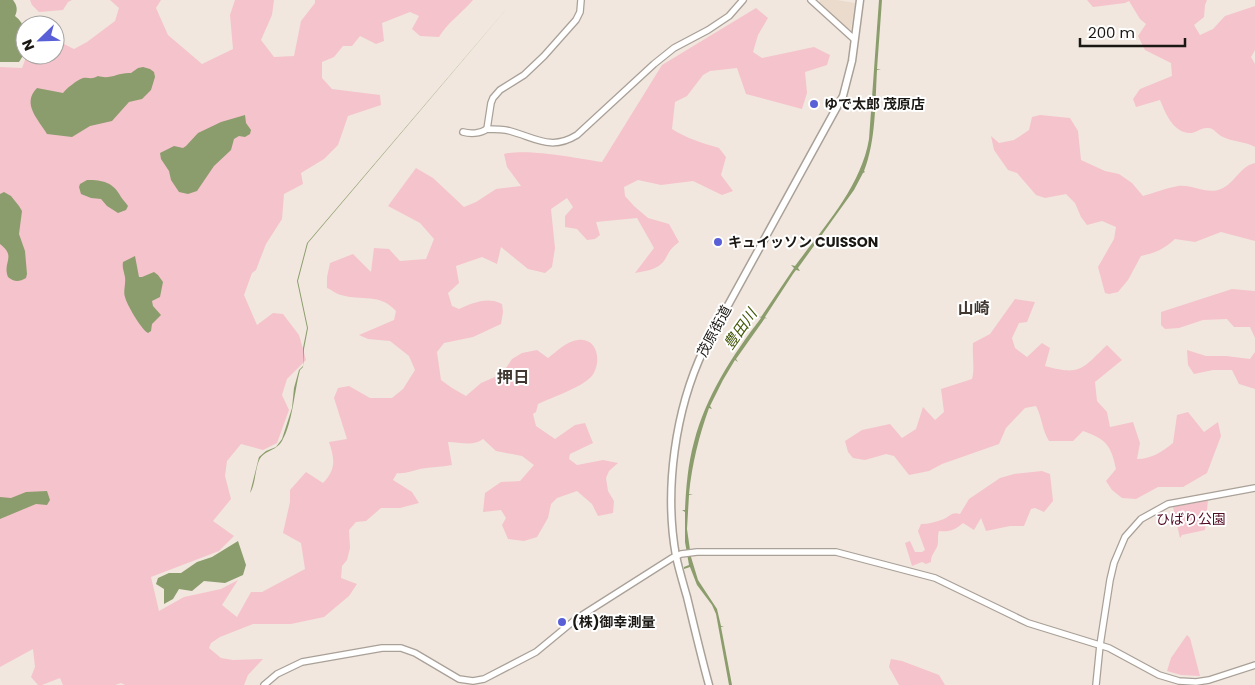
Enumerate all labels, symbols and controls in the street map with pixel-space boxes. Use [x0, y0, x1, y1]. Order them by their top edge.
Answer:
north arrow [15, 15, 65, 65]
scale bar [1080, 15, 1185, 47]
text: 200 m [1088, 22, 1135, 43]
text: N [17, 36, 39, 54]
place label: ゆで太郎 茂原店 [824, 94, 925, 114]
marker: ゆで太郎 茂原店 [808, 98, 820, 110]
place label: キュイッソン CUISSON [728, 232, 878, 252]
marker: キュイッソン CUISSON [712, 236, 724, 248]
district label: 山崎 [958, 297, 990, 320]
street label: 茂原街道 [692, 302, 736, 360]
water label: 豊田川 [718, 303, 763, 353]
district label: 押日 [497, 366, 529, 389]
park label: ひばり公園 [1156, 509, 1226, 529]
place label: (株)御幸測量 [572, 612, 655, 632]
marker: (株)御幸測量 [556, 616, 568, 628]

